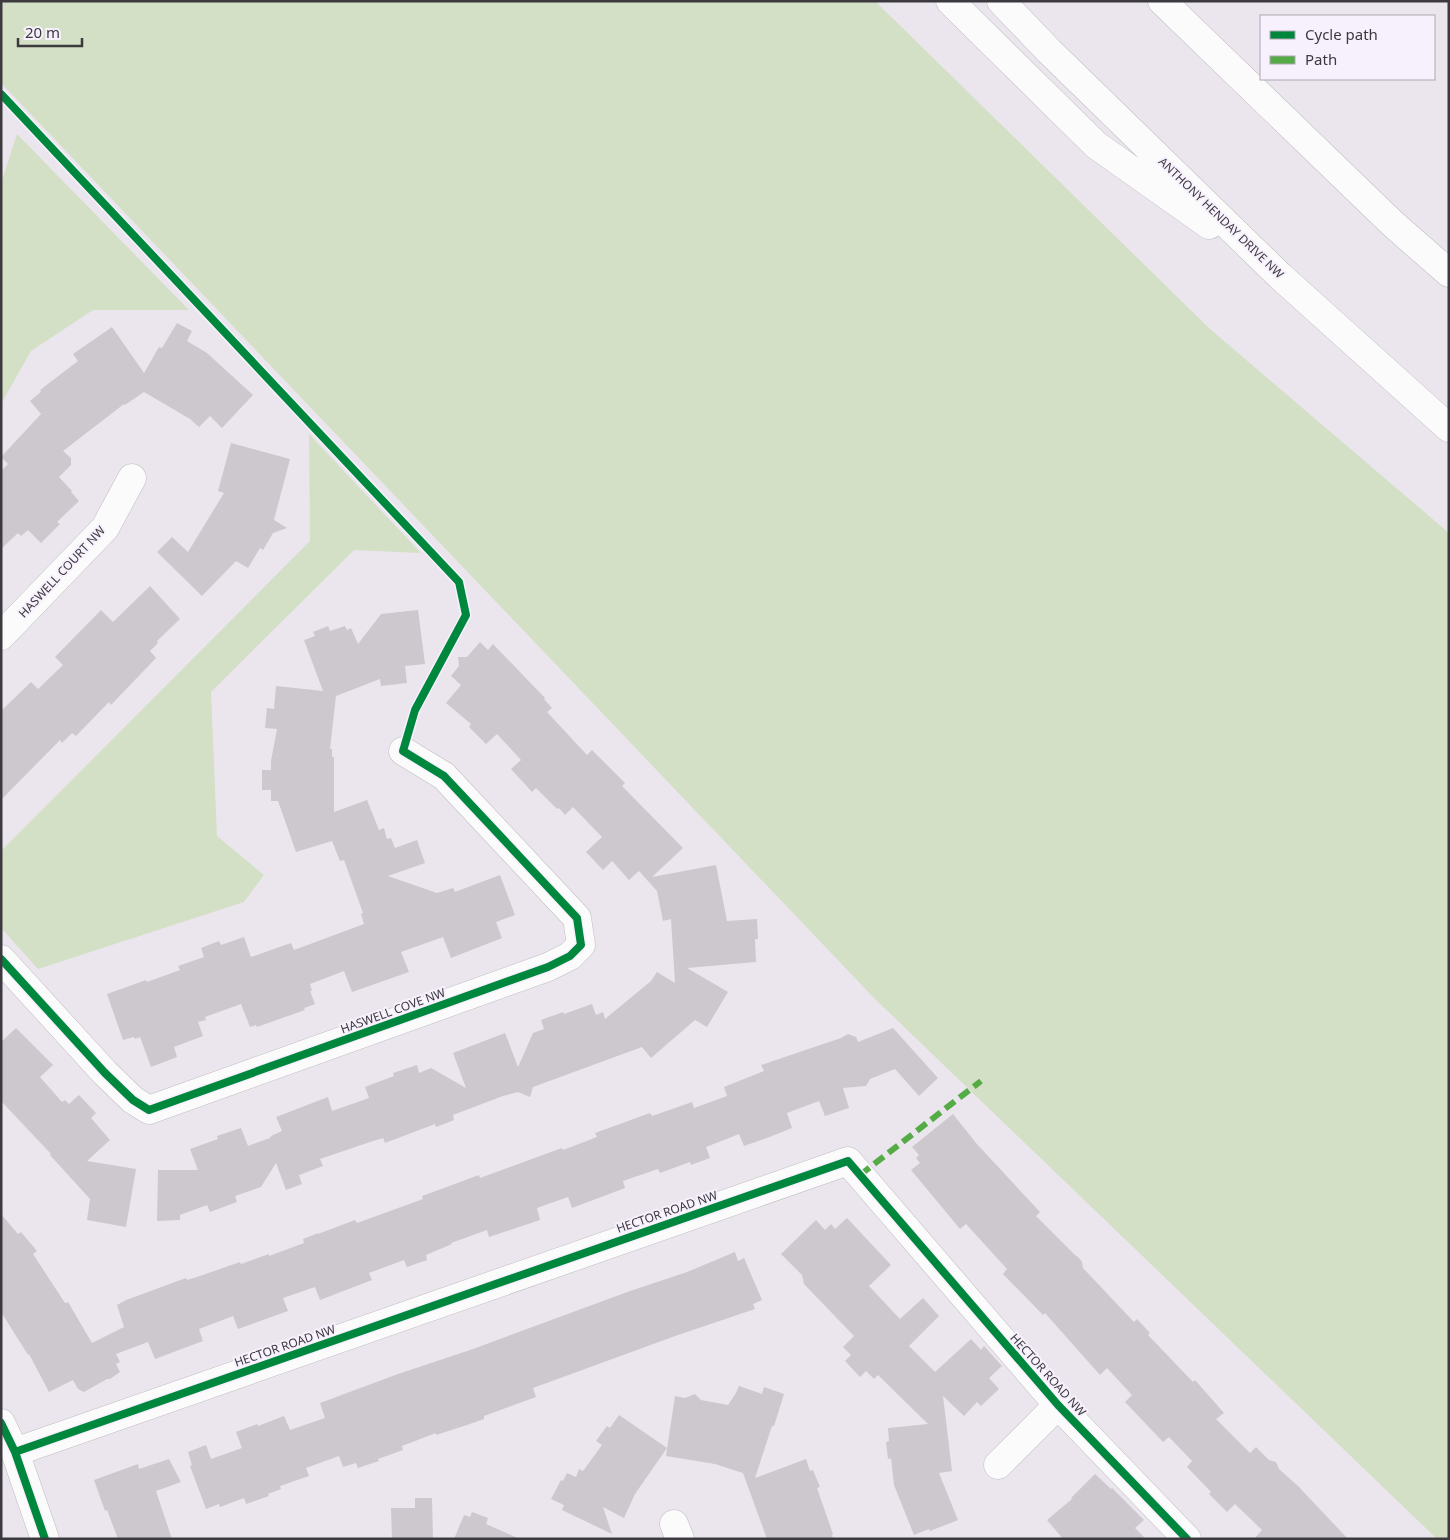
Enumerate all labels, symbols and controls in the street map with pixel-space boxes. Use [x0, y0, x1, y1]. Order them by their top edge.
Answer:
scale bar [18, 15, 81, 47]
legend [1260, 15, 1435, 80]
text: 20 m [25, 22, 60, 42]
text: Cycle path [1305, 24, 1378, 44]
text: Path [1305, 49, 1337, 69]
street label: ANTHONY HENDAY DRIVE NW [1155, 153, 1288, 282]
street label: HASWELL COURT NW [15, 522, 109, 621]
street label: HASWELL COVE NW [338, 984, 448, 1037]
street label: HECTOR ROAD NW [614, 1186, 720, 1237]
street label: HECTOR ROAD NW [232, 1320, 338, 1371]
street label: HECTOR ROAD NW [1007, 1330, 1090, 1420]

